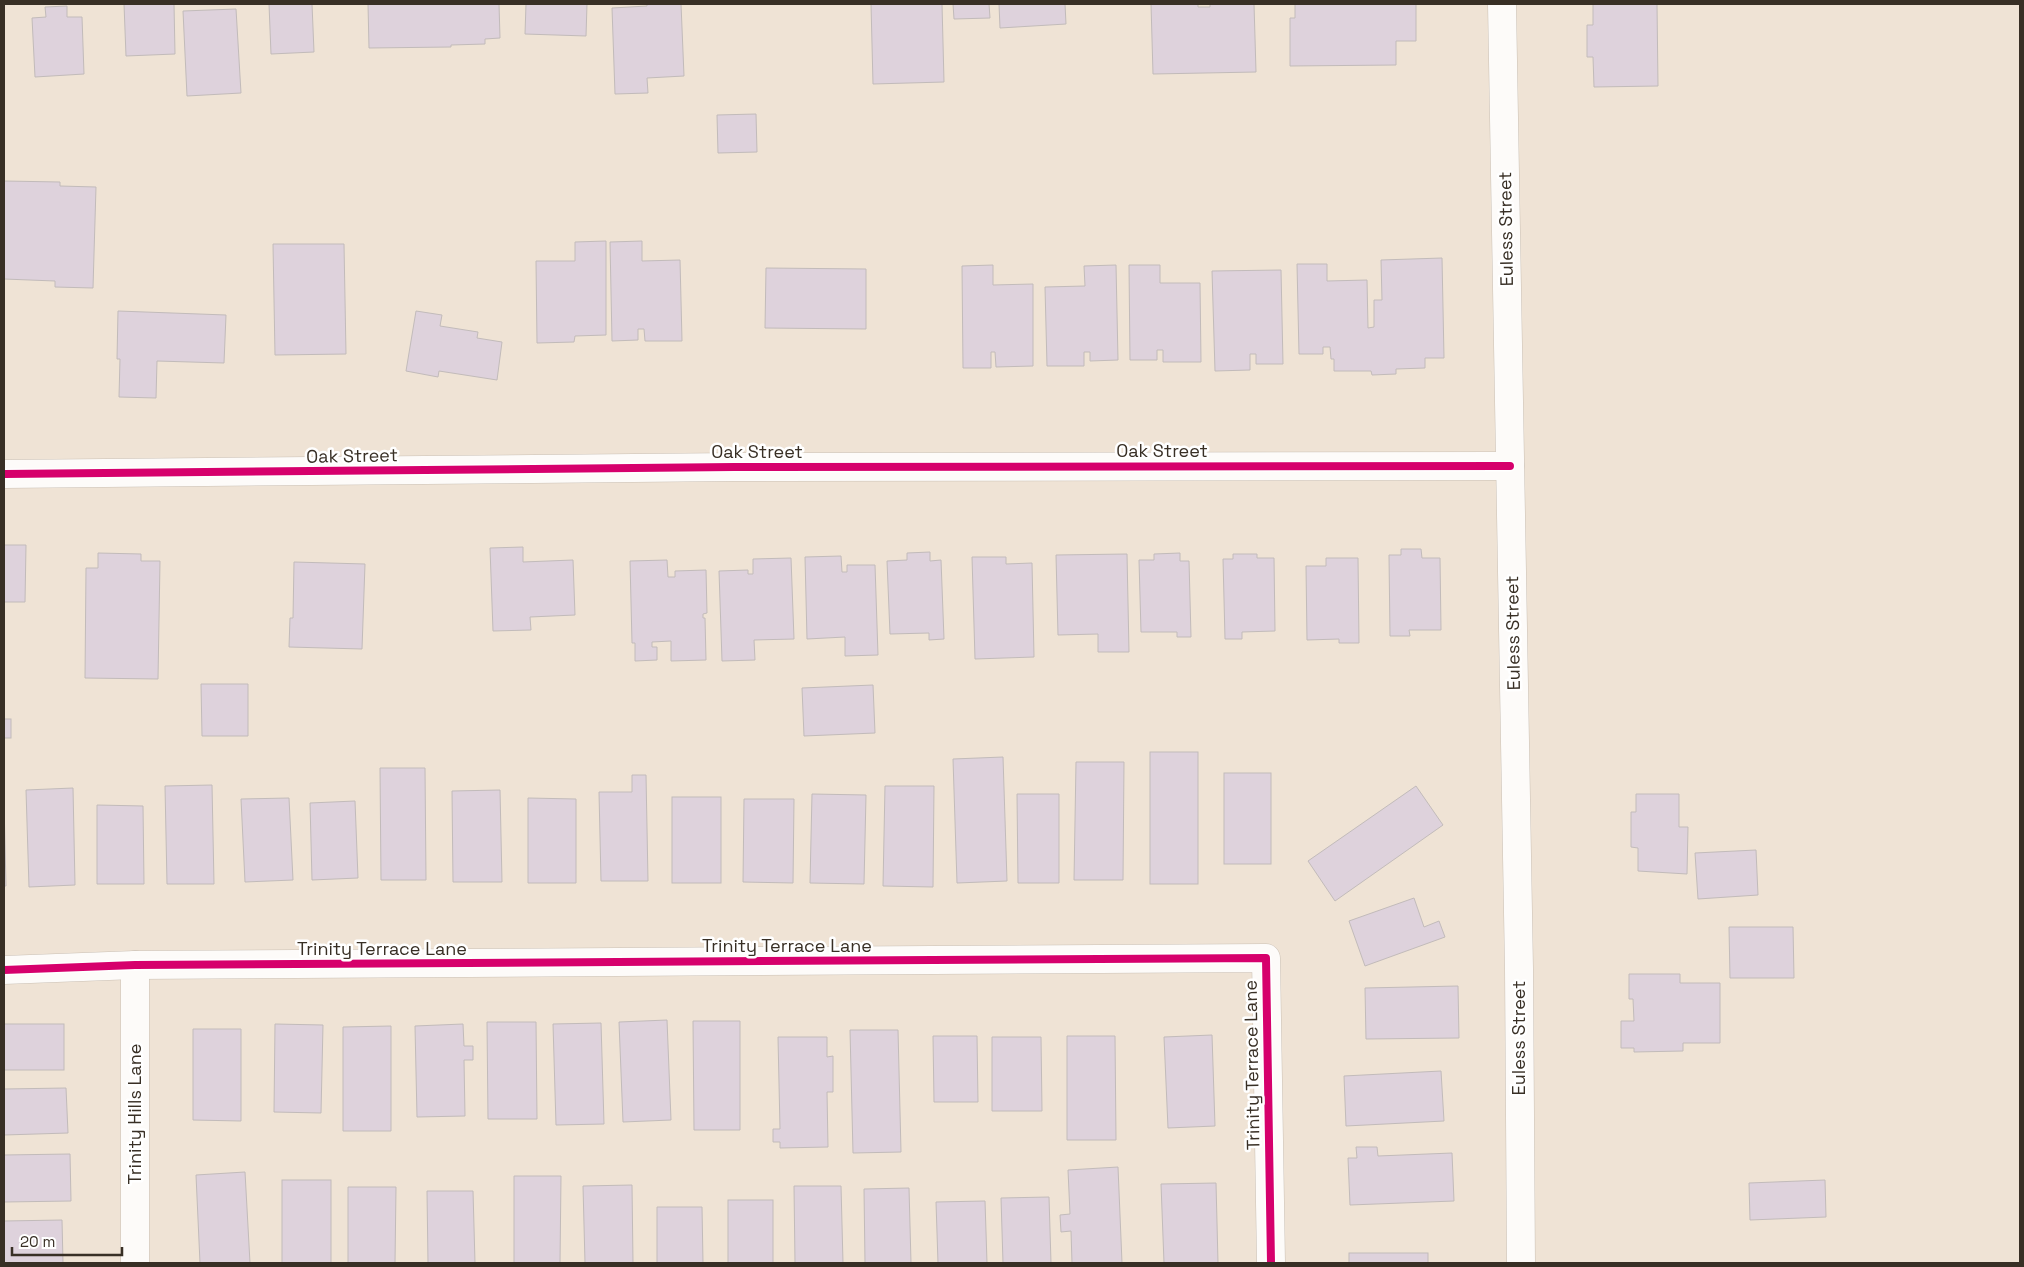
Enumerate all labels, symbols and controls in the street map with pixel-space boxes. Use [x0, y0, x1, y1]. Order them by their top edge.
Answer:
street label: Euless Street [1493, 171, 1518, 287]
street label: Oak Street [1116, 439, 1208, 462]
street label: Oak Street [711, 440, 803, 463]
street label: Oak Street [306, 443, 398, 468]
street label: Euless Street [1500, 575, 1525, 691]
street label: Trinity Terrace Lane [702, 934, 872, 957]
street label: Trinity Terrace Lane [297, 937, 467, 960]
street label: Trinity Terrace Lane [1239, 980, 1264, 1150]
street label: Euless Street [1507, 981, 1530, 1095]
street label: Trinity Hills Lane [123, 1044, 146, 1184]
scale bar [12, 1224, 122, 1256]
text: 20 m [20, 1232, 55, 1251]

